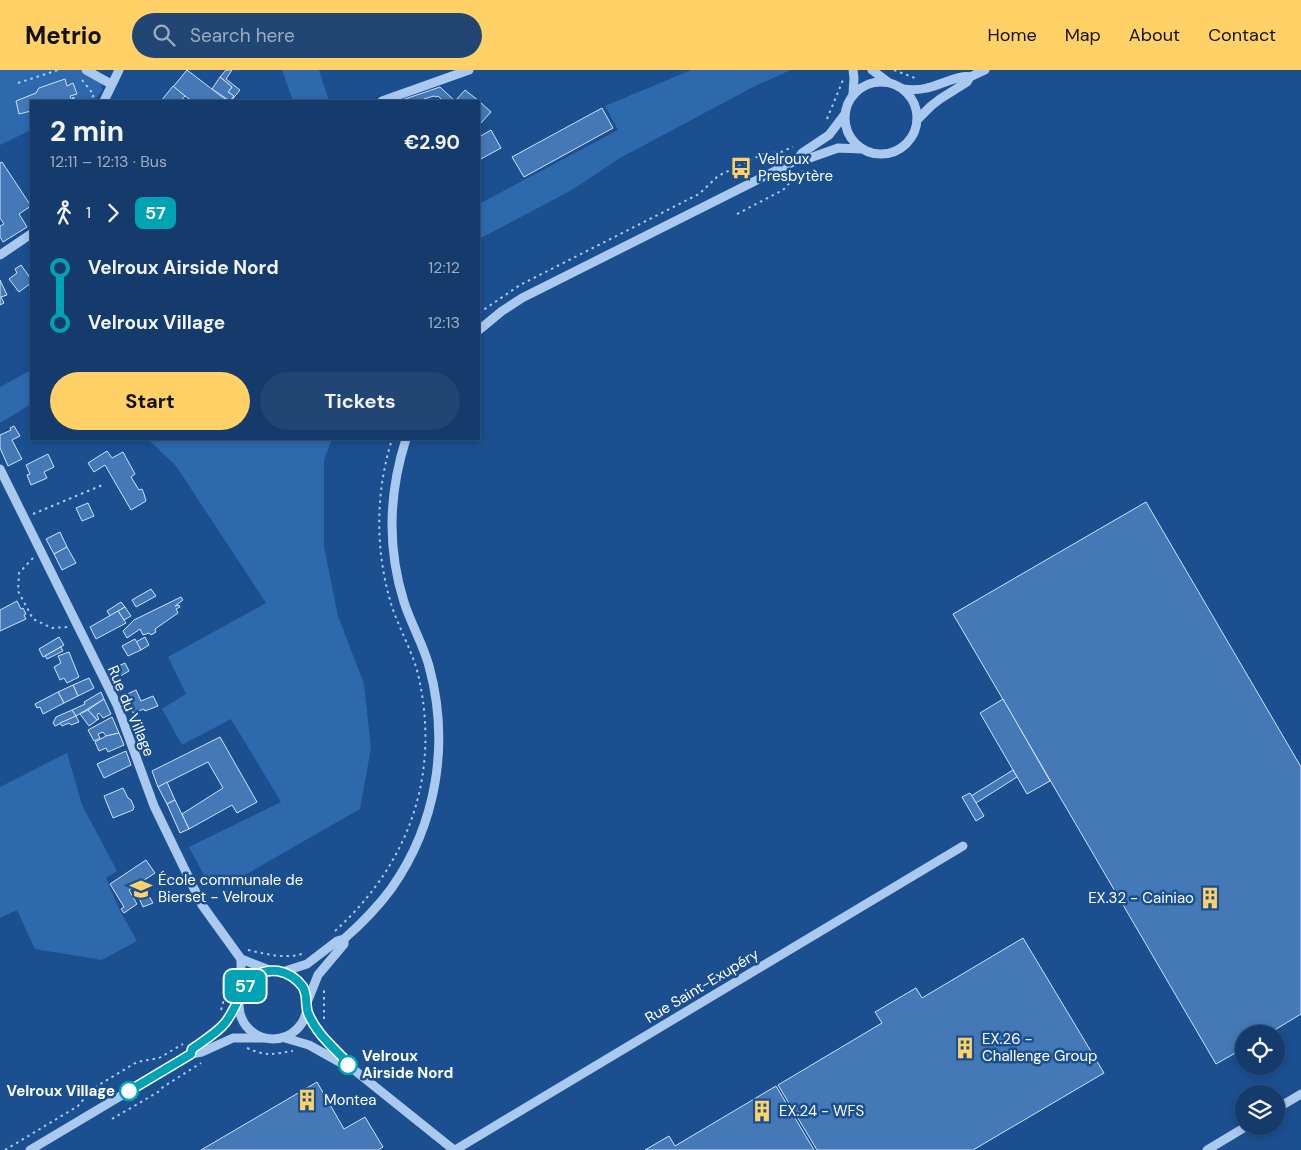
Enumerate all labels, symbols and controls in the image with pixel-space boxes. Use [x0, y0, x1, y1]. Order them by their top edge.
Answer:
search box [132, 13, 482, 58]
text: Metrio [25, 20, 102, 51]
icon: search [150, 21, 178, 49]
text: Search here [190, 23, 295, 48]
text: Home [987, 23, 1037, 47]
text: Map [1065, 23, 1101, 47]
text: About [1129, 23, 1180, 47]
text: Contact [1208, 23, 1276, 47]
text: 2 min [50, 113, 124, 150]
text: €2.90 [404, 130, 460, 155]
place label: Velroux Presbytère [758, 149, 833, 186]
text: 12:11 – 12:13 · Bus [50, 151, 167, 172]
bus stop icon: Velroux Presbytère [728, 155, 754, 181]
icon: walk [50, 199, 78, 227]
icon: forward [99, 199, 127, 227]
text: 57 [145, 201, 166, 225]
text: 1 [86, 202, 91, 223]
text: Velroux Airside Nord [88, 255, 279, 280]
text: 12:12 [428, 257, 460, 278]
text: Velroux Village [88, 310, 225, 335]
text: 12:13 [428, 312, 460, 333]
button: Start [50, 372, 250, 430]
button: Tickets [260, 372, 460, 430]
street label: Rue du Village [103, 662, 159, 760]
place label: École communale de Bierset - Velroux [158, 870, 303, 907]
school or university icon: École communale de Bierset - Velroux [128, 876, 154, 902]
building icon: EX.32 - Cainiao [1197, 885, 1223, 911]
place label: EX.32 - Cainiao [1088, 888, 1194, 908]
street label: Rue Saint-Exupéry [641, 944, 763, 1028]
line badge: 57 [222, 970, 268, 1002]
text: 57 [235, 974, 255, 998]
map controls [1235, 1025, 1285, 1135]
button: locate [1235, 1025, 1285, 1075]
place label: EX.26 - Challenge Group [982, 1029, 1097, 1066]
building icon: EX.26 - Challenge Group [952, 1035, 978, 1061]
place label: Velroux Airside Nord [362, 1046, 453, 1083]
marker: Velroux Airside Nord [338, 1055, 358, 1075]
place label: Velroux Village [7, 1081, 115, 1101]
marker: Velroux Village [119, 1081, 139, 1101]
button: layers [1235, 1085, 1285, 1135]
building icon: Montea [294, 1087, 320, 1113]
place label: Montea [324, 1090, 376, 1110]
building icon: EX.24 - WFS [749, 1098, 775, 1124]
place label: EX.24 - WFS [779, 1101, 865, 1121]

